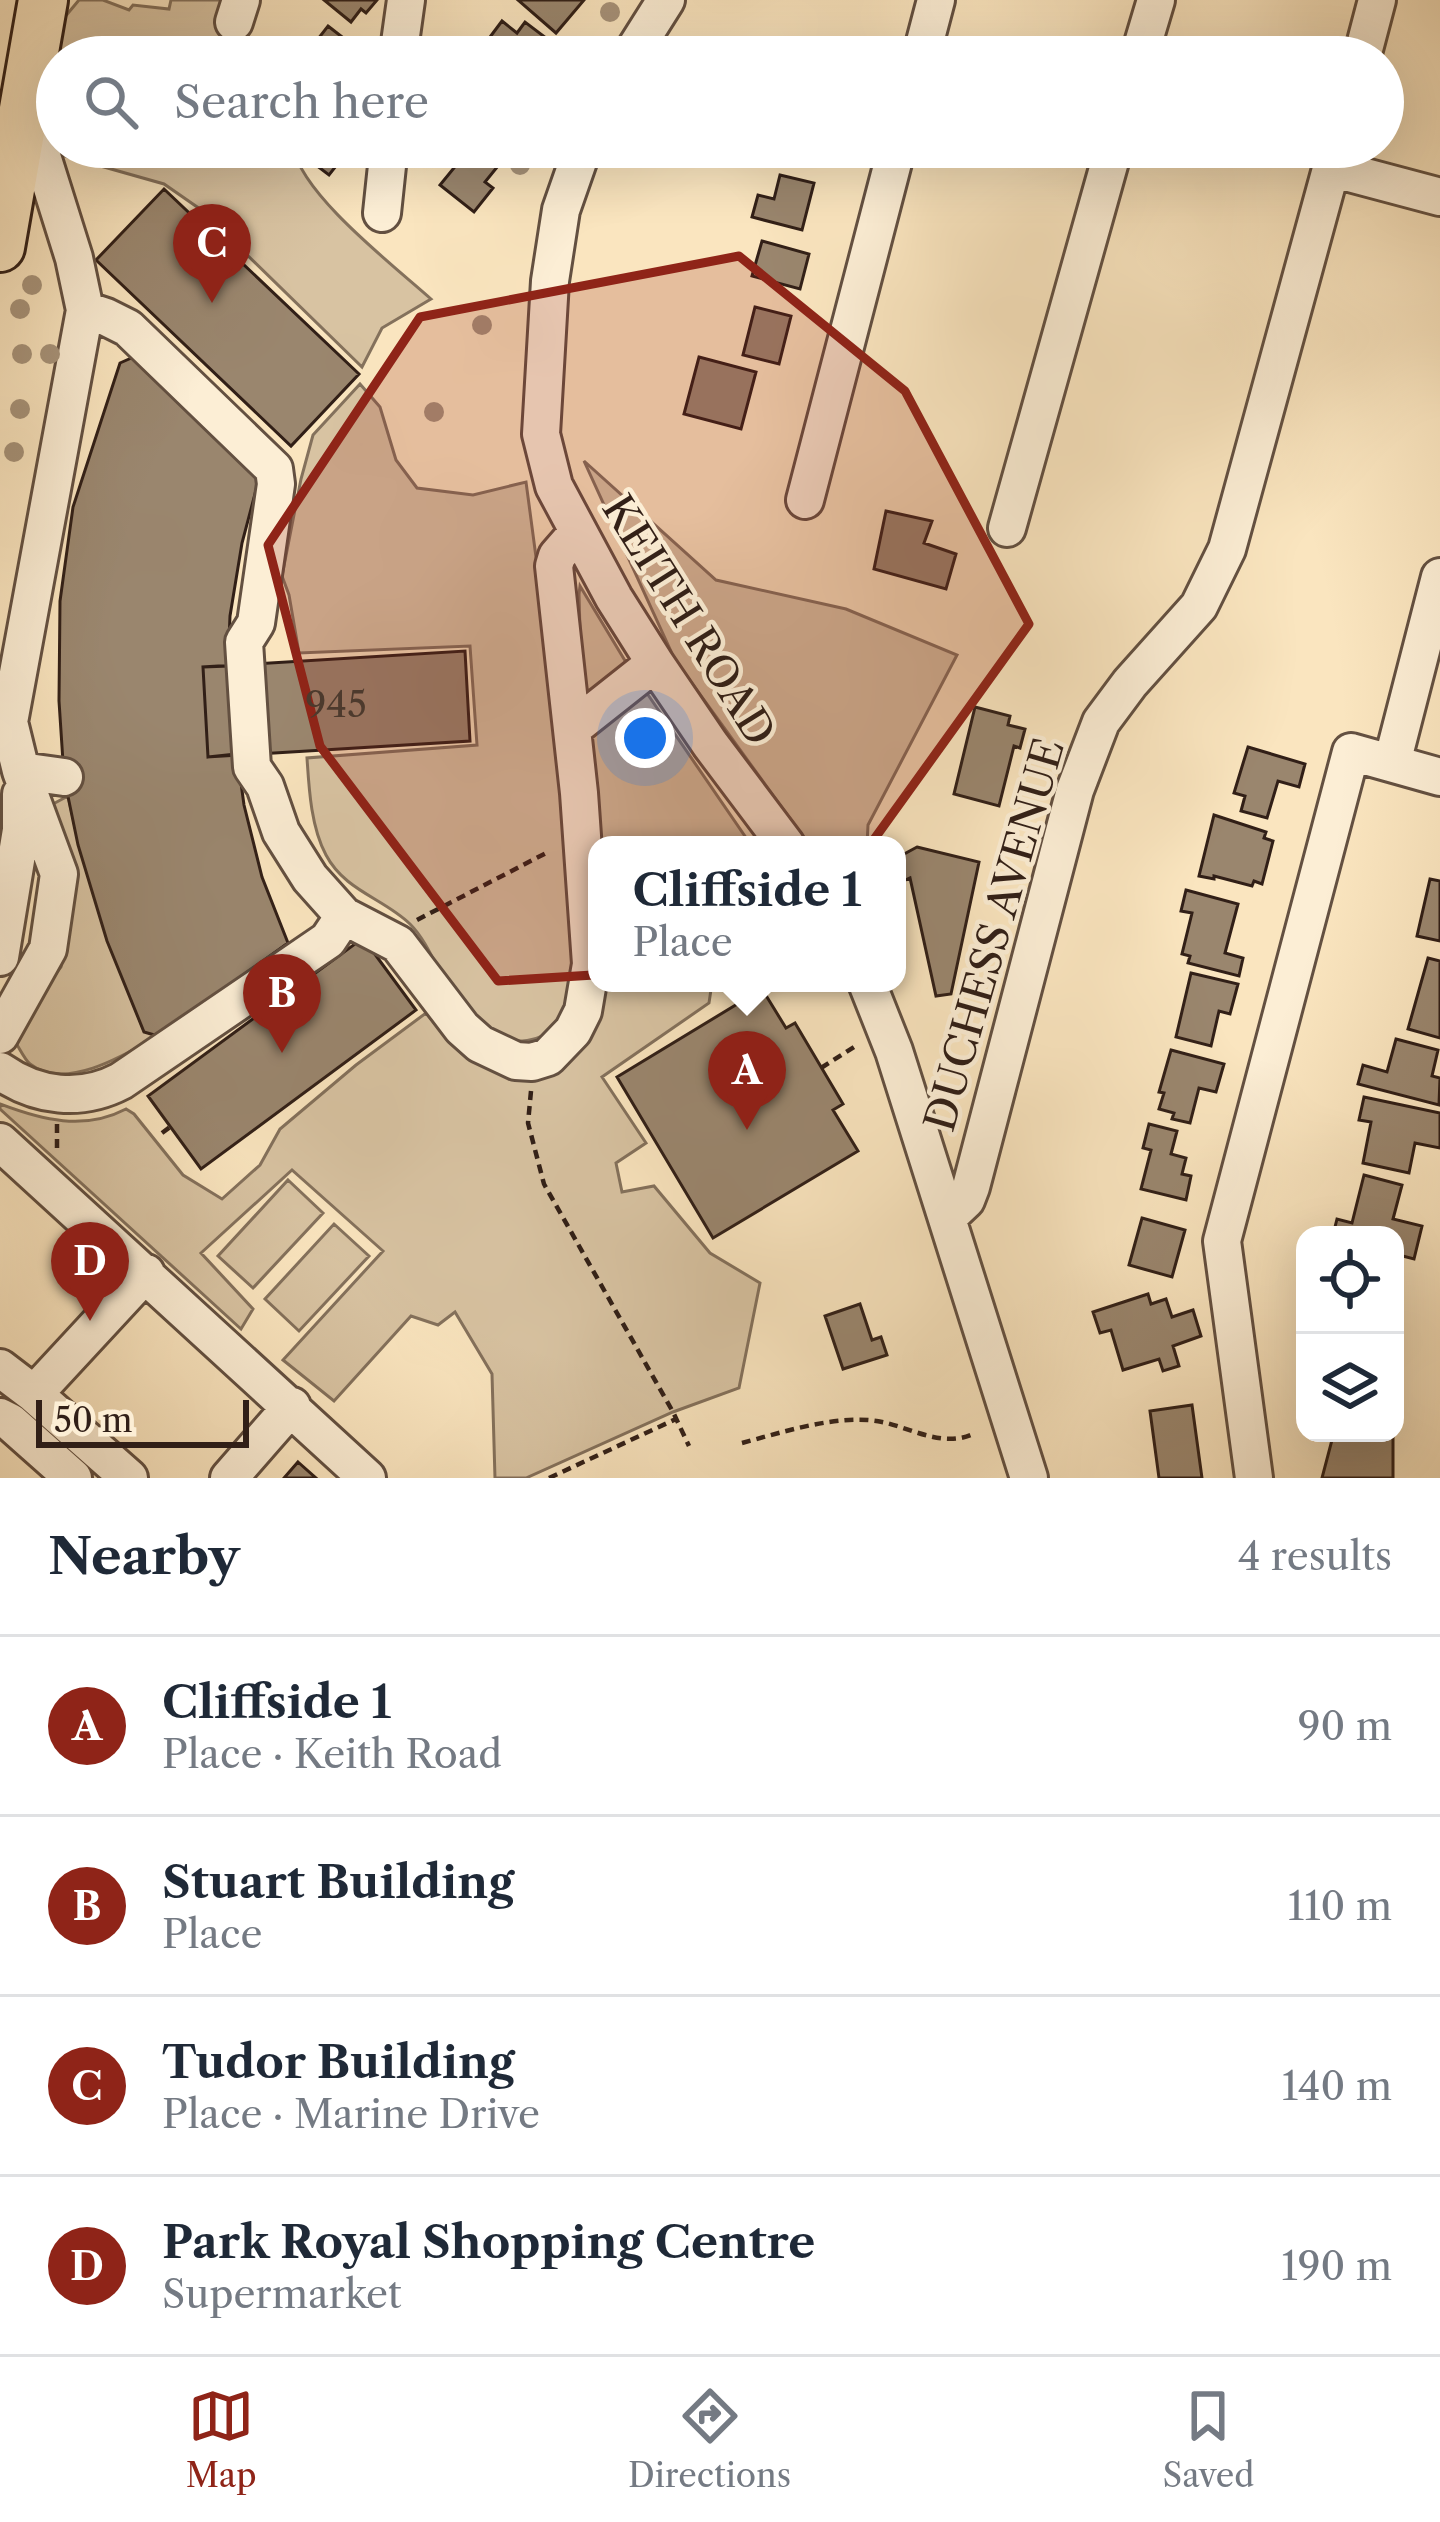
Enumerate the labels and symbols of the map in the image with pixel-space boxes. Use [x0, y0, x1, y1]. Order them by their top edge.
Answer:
pin: C [173, 204, 251, 303]
street label: KEITH ROAD [591, 485, 787, 755]
house number: 945 [305, 682, 367, 726]
your location [615, 708, 675, 768]
street label: DUCHESS AVENUE [913, 733, 1075, 1137]
pin: B [243, 954, 321, 1053]
pin: A [708, 1031, 786, 1130]
pin: D [51, 1222, 129, 1321]
scale bar [36, 1394, 249, 1447]

